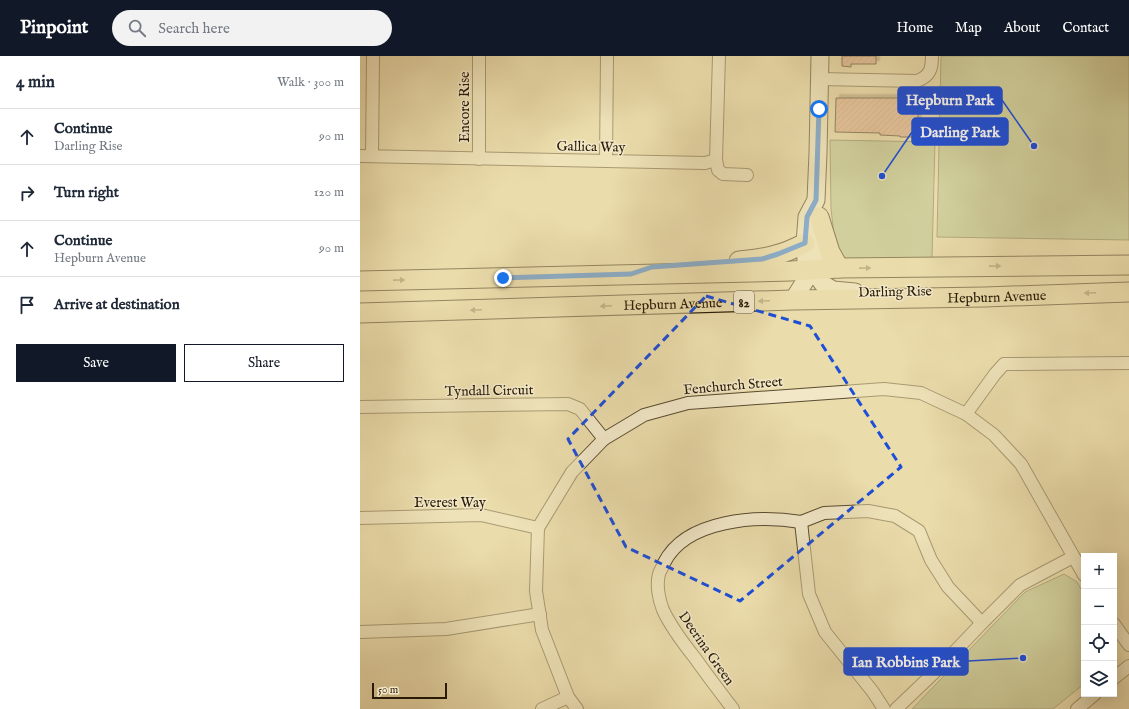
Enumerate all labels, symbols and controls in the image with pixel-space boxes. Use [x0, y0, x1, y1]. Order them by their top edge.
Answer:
search box [112, 10, 392, 46]
text: Pinpoint [20, 16, 88, 40]
icon: search [126, 17, 148, 39]
text: Search here [158, 19, 230, 38]
text: Home [897, 19, 933, 37]
text: Map [955, 19, 982, 37]
text: About [1004, 19, 1040, 37]
text: Contact [1062, 19, 1109, 37]
street label: Encore Rise [456, 71, 474, 142]
text: 4 min [16, 72, 55, 93]
text: Walk · 300 m [277, 74, 344, 91]
callout: Hepburn Park [898, 87, 1002, 114]
text: Hepburn Park [906, 91, 995, 110]
route start [810, 100, 828, 118]
callout: Darling Park [912, 118, 1008, 145]
text: Continue [54, 119, 112, 138]
text: Darling Park [920, 123, 1001, 142]
icon: ahead [16, 126, 38, 148]
text: 90 m [319, 128, 344, 145]
street label: Gallica Way [556, 137, 626, 157]
text: Darling Rise [54, 138, 123, 155]
icon: right [16, 182, 38, 204]
text: Turn right [54, 183, 119, 202]
text: 120 m [314, 184, 344, 201]
text: Continue [54, 231, 112, 250]
icon: ahead [16, 238, 38, 260]
text: 90 m [319, 240, 344, 257]
text: Hepburn Avenue [54, 250, 146, 267]
one-way arrow [989, 263, 1001, 270]
one-way arrow [859, 265, 872, 271]
route end [494, 269, 512, 287]
one-way arrow [393, 277, 406, 283]
street label: Darling Rise [858, 282, 933, 302]
street label: Hepburn Avenue [947, 287, 1047, 308]
one-way arrow [1084, 290, 1096, 297]
road number: 82 [734, 291, 754, 313]
icon: arrive [16, 294, 38, 316]
street label: Hepburn Avenue [623, 294, 723, 315]
text: Arrive at destination [54, 295, 180, 314]
one-way arrow [758, 298, 770, 305]
one-way arrow [599, 303, 612, 309]
one-way arrow [469, 307, 482, 313]
button: Save [16, 344, 176, 382]
button: Share [184, 344, 344, 382]
street label: Fenchurch Street [683, 373, 784, 399]
street label: Tyndall Circuit [444, 381, 534, 401]
street label: Everest Way [414, 494, 486, 512]
map controls [1081, 553, 1117, 697]
button: + [1081, 553, 1117, 589]
button: − [1081, 589, 1117, 625]
street label: Deerina Green [674, 608, 739, 689]
button: locate [1081, 625, 1117, 661]
callout: Ian Robbins Park [844, 648, 968, 675]
text: Ian Robbins Park [852, 653, 961, 672]
button: layers [1081, 661, 1117, 697]
scale bar [372, 681, 447, 700]
text: 50 m [378, 683, 398, 697]

